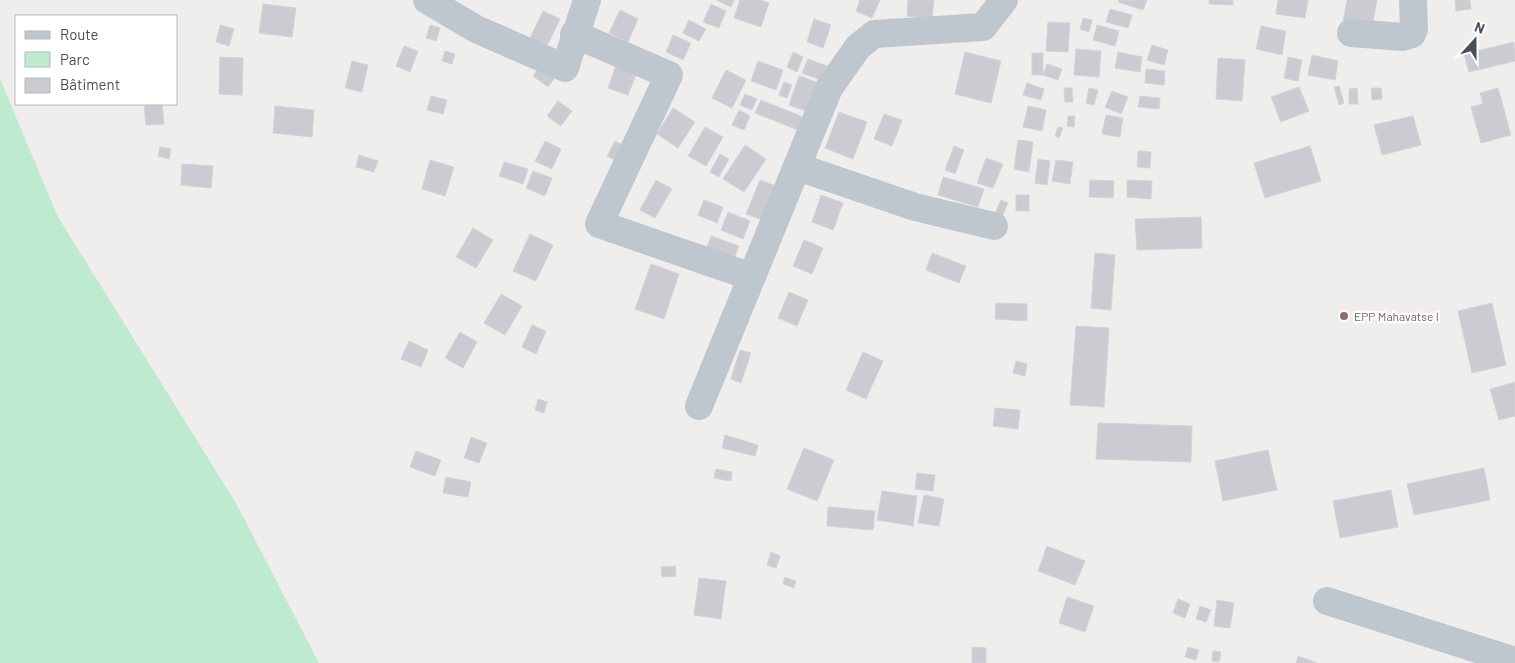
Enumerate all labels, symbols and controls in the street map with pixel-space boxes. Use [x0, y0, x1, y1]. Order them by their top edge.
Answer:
legend [15, 15, 178, 105]
north arrow [1450, 15, 1500, 65]
text: N [1472, 18, 1487, 37]
text: Route [60, 25, 99, 43]
text: Parc [60, 50, 90, 68]
text: Bâtiment [60, 75, 120, 93]
place label: EPP Mahavatse I [1354, 309, 1439, 323]
marker: EPP Mahavatse I [1338, 310, 1350, 322]

